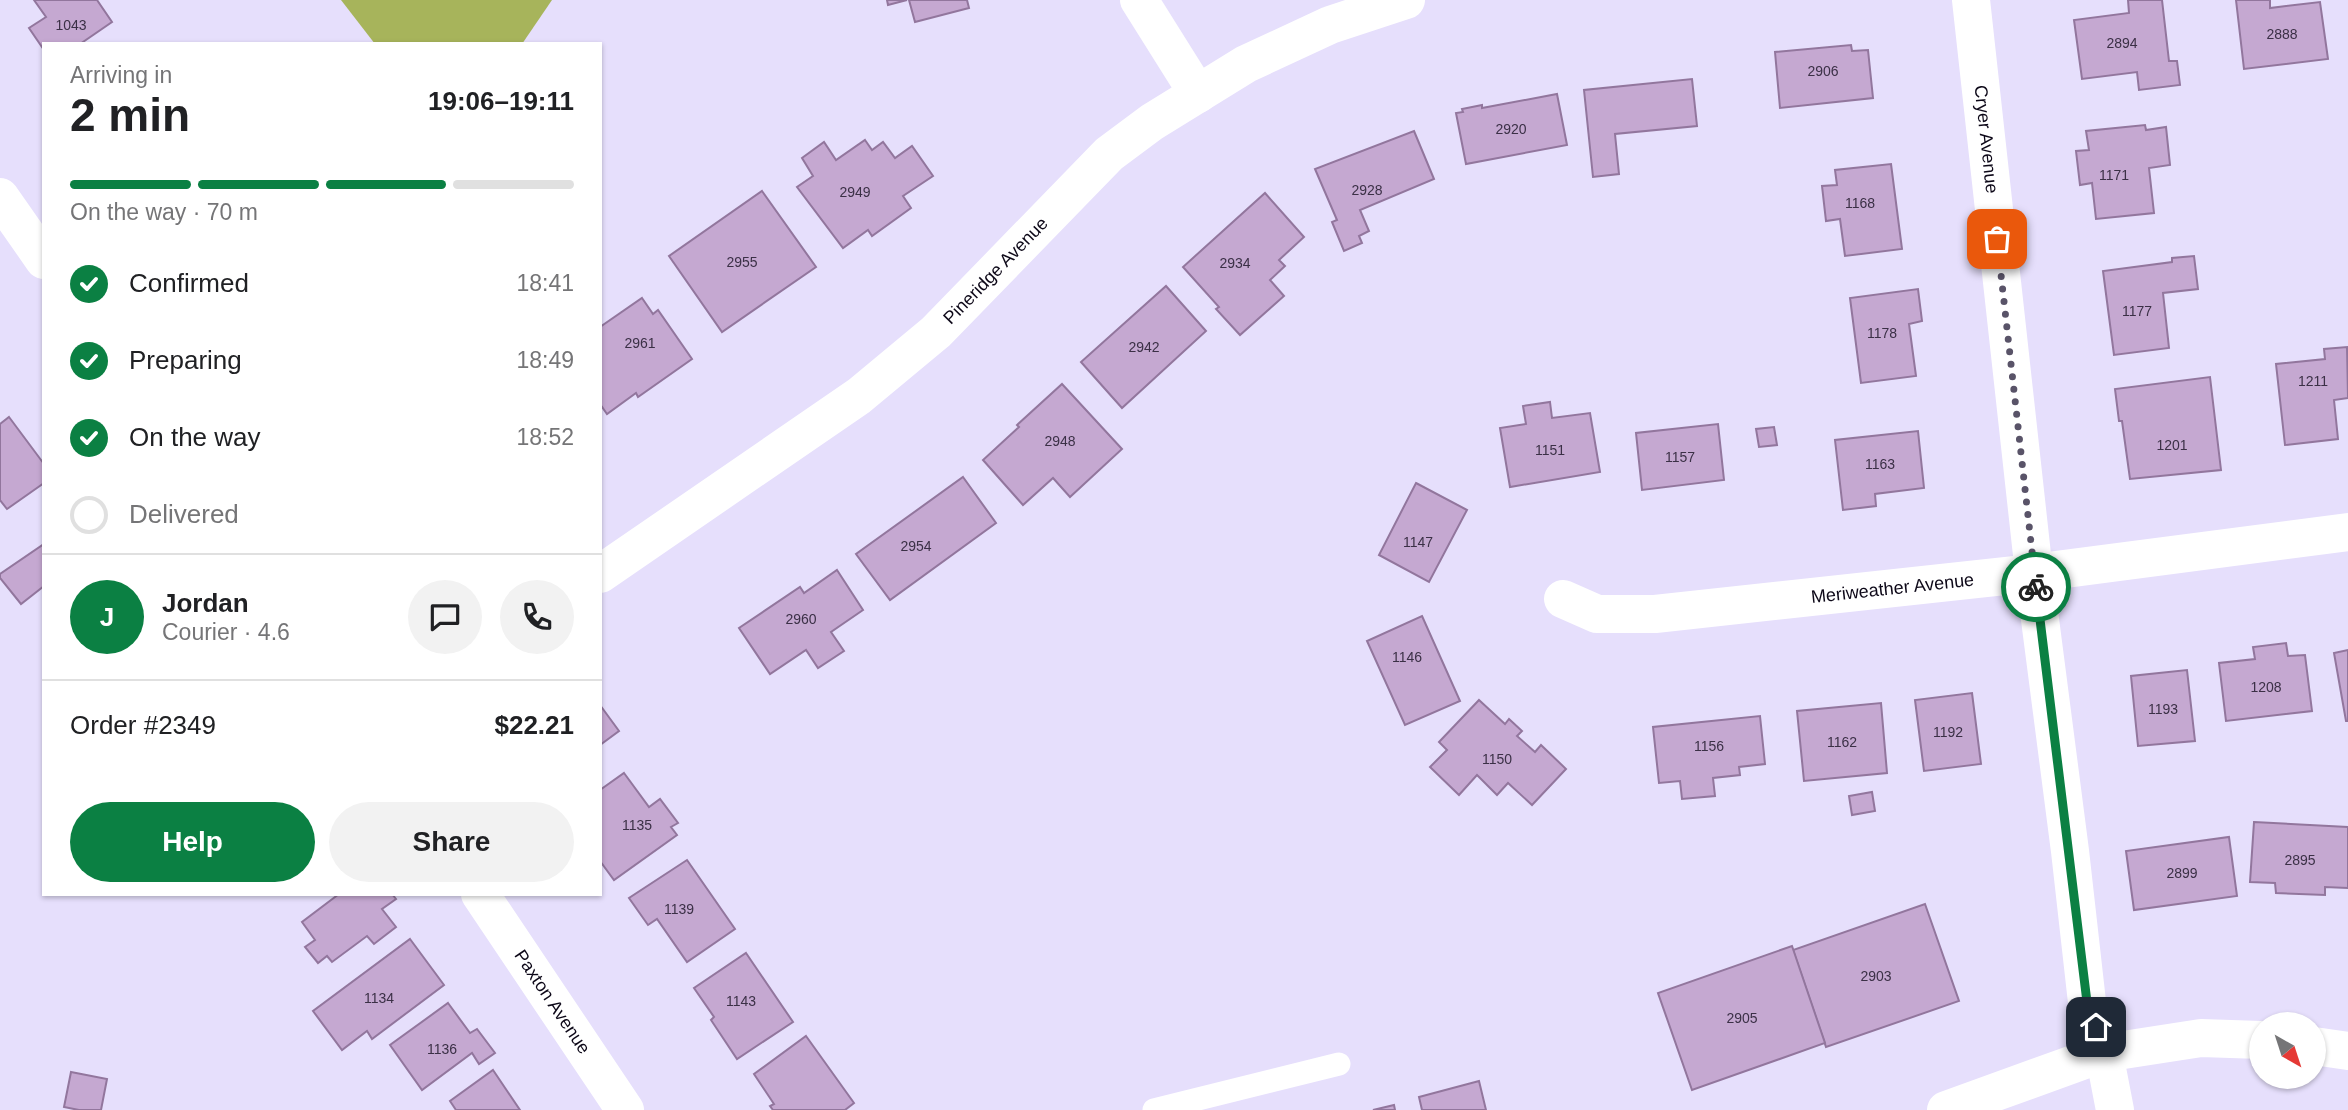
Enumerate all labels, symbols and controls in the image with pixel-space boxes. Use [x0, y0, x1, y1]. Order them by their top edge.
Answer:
house number: 1043 [55, 17, 87, 33]
house number: 2888 [2266, 26, 2298, 42]
house number: 2894 [2106, 35, 2138, 51]
text: Arriving in [70, 62, 172, 88]
house number: 2906 [1807, 63, 1839, 79]
street label: Cryer Avenue [1970, 84, 2002, 194]
text: 19:06–19:11 [428, 86, 574, 116]
text: 2 min [70, 89, 190, 141]
house number: 2920 [1495, 121, 1527, 137]
house number: 1171 [2099, 167, 2129, 183]
house number: 2928 [1351, 182, 1383, 198]
house number: 2949 [839, 184, 871, 200]
house number: 1168 [1845, 195, 1875, 211]
text: On the way · 70 m [70, 199, 258, 225]
pin [1967, 209, 2027, 269]
street label: Pineridge Avenue [939, 213, 1052, 328]
icon: bag [1978, 220, 2016, 258]
house number: 2955 [726, 254, 758, 270]
house number: 2934 [1219, 255, 1251, 271]
icon: check [70, 265, 108, 303]
text: Confirmed [129, 268, 249, 298]
text: 18:41 [516, 270, 574, 296]
house number: 1177 [2122, 303, 2152, 319]
house number: 1178 [1867, 325, 1897, 341]
house number: 2961 [624, 335, 656, 351]
house number: 2942 [1128, 339, 1160, 355]
icon: check [70, 342, 108, 380]
text: Preparing [129, 345, 242, 375]
text: 18:49 [516, 347, 574, 373]
house number: 1211 [2298, 373, 2328, 389]
icon: check [70, 419, 108, 457]
text: On the way [129, 422, 261, 452]
text: 18:52 [516, 424, 574, 450]
house number: 2948 [1044, 433, 1076, 449]
house number: 1201 [2156, 437, 2188, 453]
house number: 1151 [1535, 442, 1565, 458]
house number: 1157 [1665, 449, 1695, 465]
house number: 1163 [1865, 456, 1895, 472]
text: Delivered [129, 499, 239, 529]
house number: 1147 [1403, 534, 1433, 550]
house number: 2954 [900, 538, 932, 554]
courier [2001, 552, 2071, 622]
icon: bike [2017, 568, 2055, 606]
street label: Meriweather Avenue [1810, 570, 1975, 607]
button: chat [408, 580, 482, 654]
button: phone [500, 580, 574, 654]
text: Jordan [162, 588, 249, 618]
text: J [100, 602, 114, 632]
house number: 2960 [785, 611, 817, 627]
text: Courier · 4.6 [162, 619, 290, 645]
house number: 1146 [1392, 649, 1422, 665]
house number: 1208 [2250, 679, 2282, 695]
house number: 1193 [2148, 701, 2178, 717]
text: Order #2349 [70, 710, 216, 740]
text: $22.21 [494, 710, 574, 740]
house number: 1192 [1933, 724, 1963, 740]
house number: 1162 [1827, 734, 1857, 750]
house number: 1156 [1694, 738, 1724, 754]
house number: 1150 [1482, 751, 1512, 767]
button: Help [70, 802, 315, 882]
button: Share [329, 802, 574, 882]
house number: 1135 [622, 817, 652, 833]
house number: 2895 [2284, 852, 2316, 868]
house number: 2899 [2166, 865, 2198, 881]
house number: 1139 [664, 901, 694, 917]
street label: Paxton Avenue [510, 946, 594, 1058]
house number: 2903 [1860, 968, 1892, 984]
house number: 1134 [364, 990, 394, 1006]
house number: 1143 [726, 993, 756, 1009]
pin [2066, 997, 2126, 1057]
icon: home [2077, 1008, 2115, 1046]
house number: 2905 [1726, 1010, 1758, 1026]
north arrow [2249, 1012, 2326, 1088]
map controls [2249, 1012, 2326, 1089]
house number: 1136 [427, 1041, 457, 1057]

